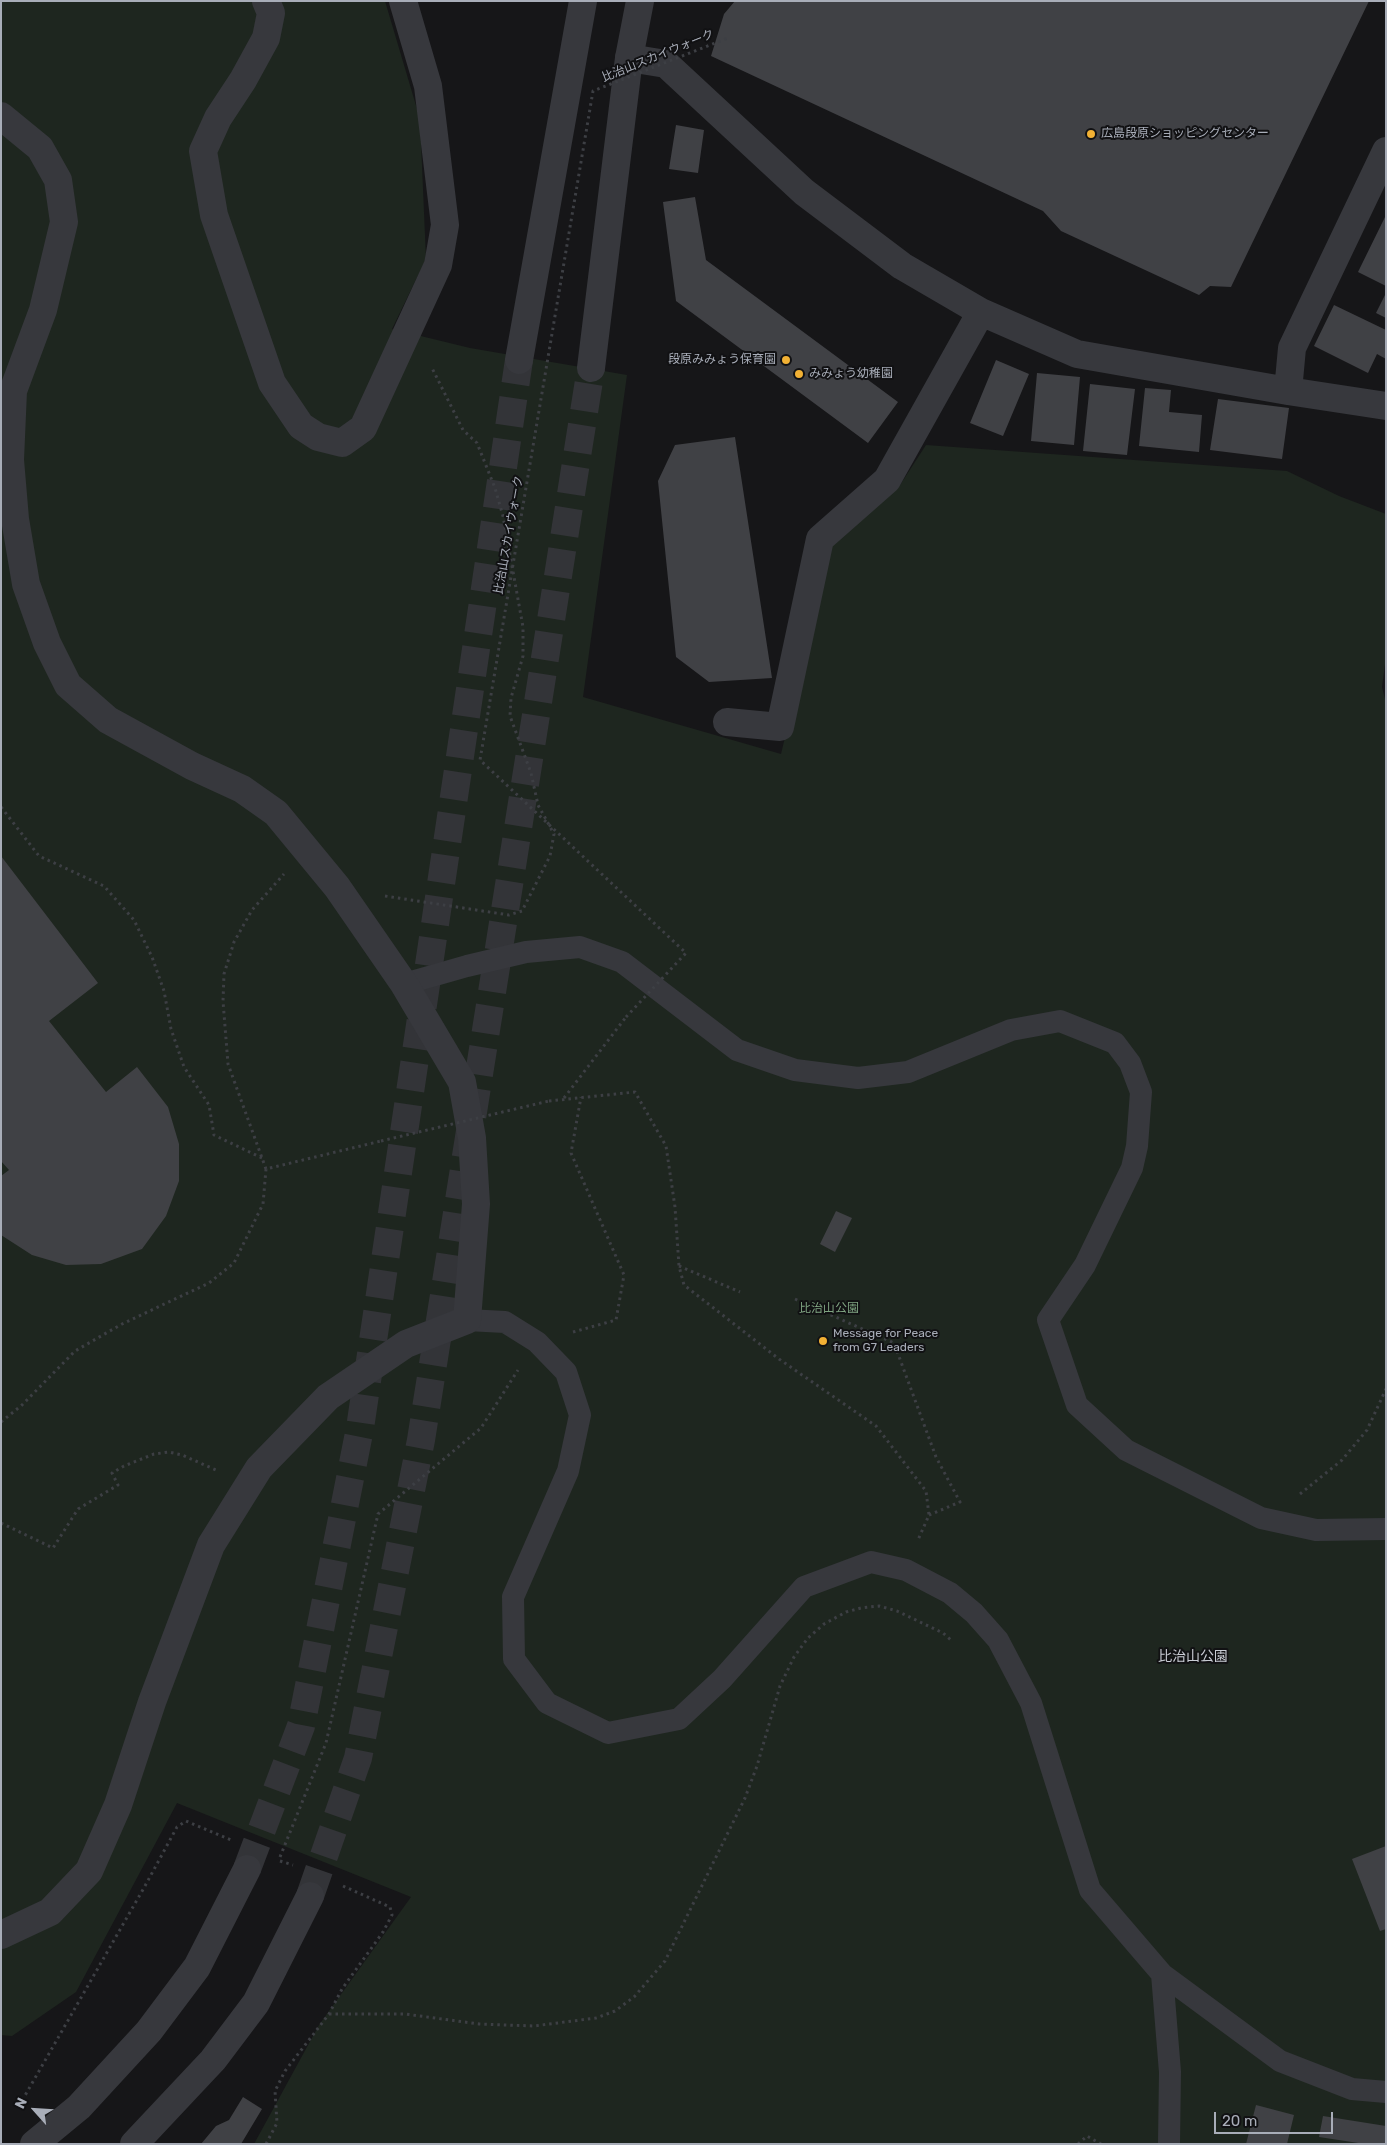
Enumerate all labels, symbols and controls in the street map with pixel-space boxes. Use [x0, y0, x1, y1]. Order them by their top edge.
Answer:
street label: 比治山スカイウォーク [600, 27, 716, 85]
place label: 広島段原ショッピングセンター [1101, 127, 1269, 141]
marker: 広島段原ショッピングセンター [1085, 128, 1097, 140]
place label: 段原みみょう保育園 [668, 353, 776, 367]
marker: 段原みみょう保育園 [780, 354, 792, 366]
place label: みみょう幼稚園 [809, 367, 893, 381]
marker: みみょう幼稚園 [793, 368, 805, 380]
street label: 比治山スカイウォーク [491, 475, 527, 595]
park label: 比治山公園 [799, 1302, 859, 1316]
place label: Message for Peace from G7 Leaders [833, 1327, 938, 1355]
marker: Message for Peace from G7 Leaders [817, 1335, 829, 1347]
district label: 比治山公園 [1158, 1649, 1228, 1665]
north arrow [10, 2085, 60, 2135]
text: N [11, 2095, 31, 2111]
scale bar [1217, 2102, 1336, 2134]
text: 20 m [1222, 2112, 1257, 2130]

